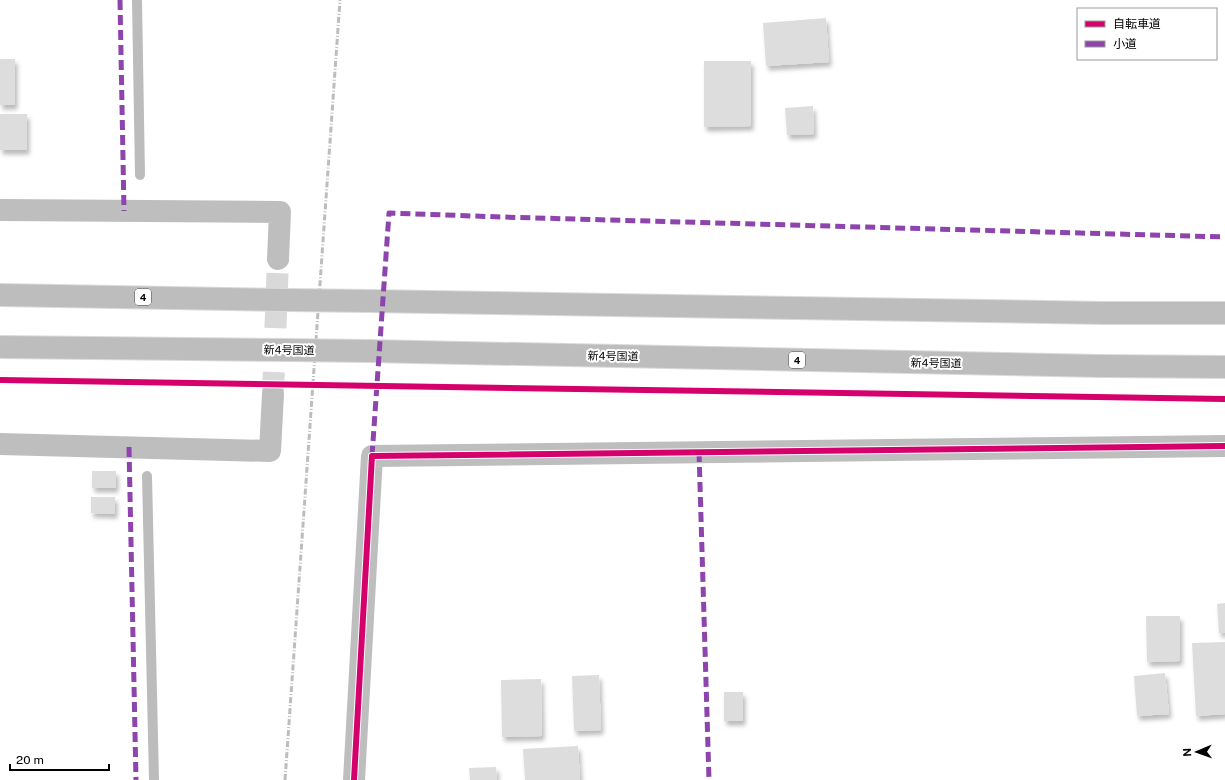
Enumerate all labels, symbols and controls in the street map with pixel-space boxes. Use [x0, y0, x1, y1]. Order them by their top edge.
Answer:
legend [1077, 8, 1217, 60]
text: 自転車道 [1113, 17, 1161, 31]
text: 小道 [1113, 37, 1137, 51]
road number: 4 [135, 289, 151, 305]
street label: 新4号国道 [263, 344, 315, 356]
street label: 新4号国道 [587, 350, 639, 362]
road number: 4 [789, 352, 805, 368]
street label: 新4号国道 [910, 357, 962, 369]
north arrow [1177, 732, 1217, 772]
scale bar [10, 746, 109, 772]
text: N [1181, 748, 1193, 757]
text: 20 m [16, 753, 44, 767]

